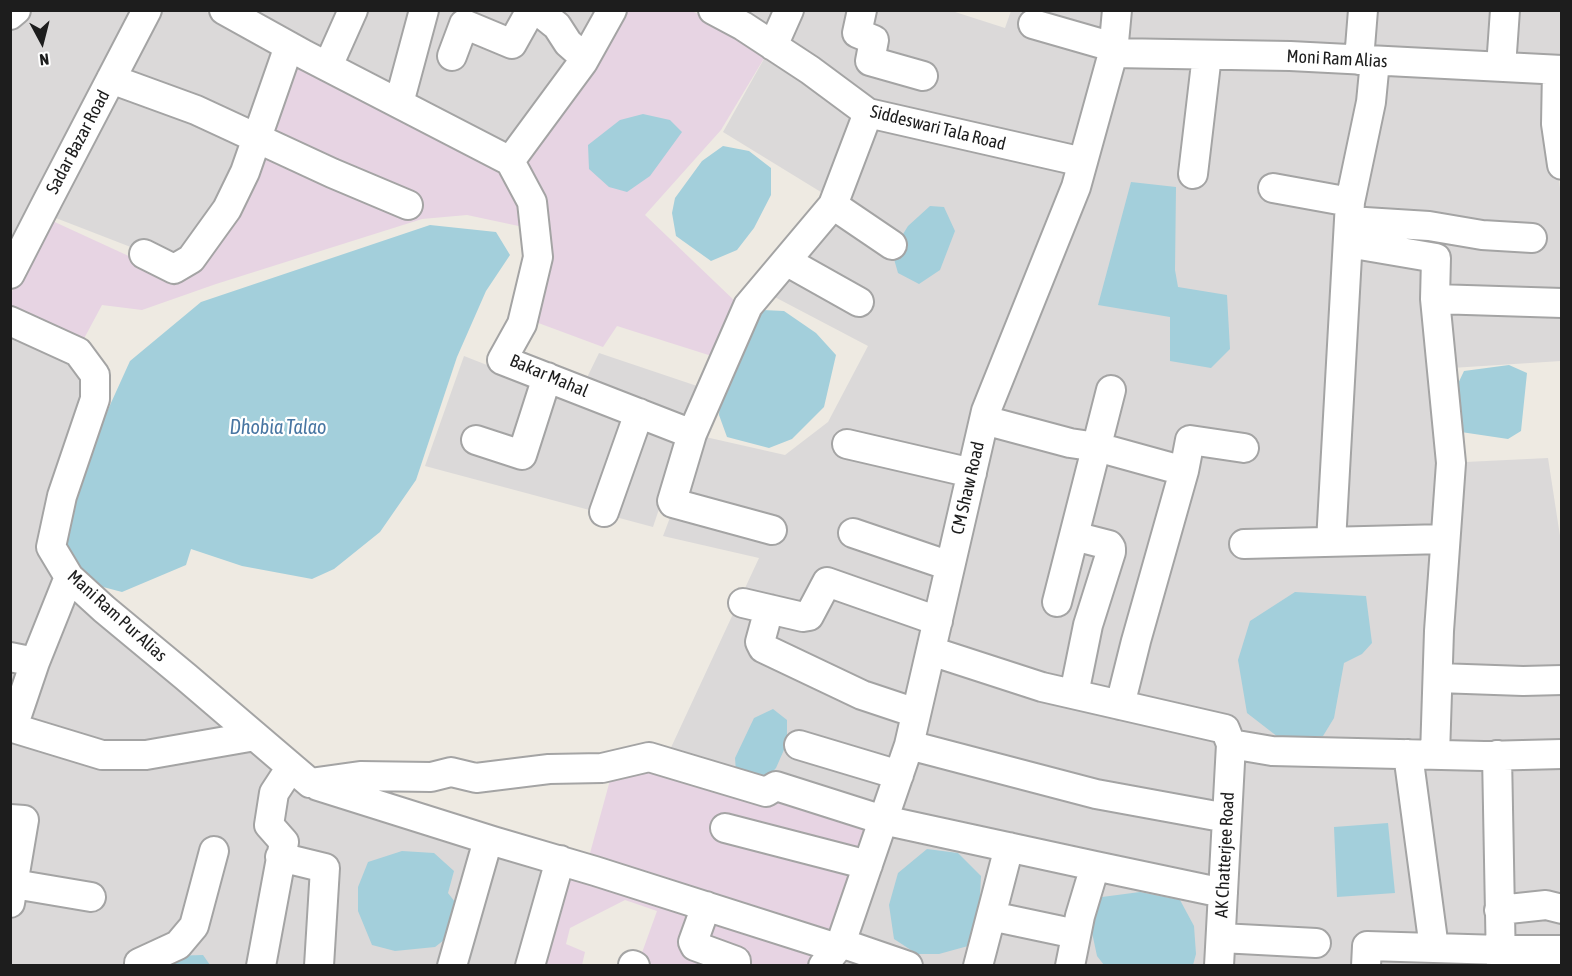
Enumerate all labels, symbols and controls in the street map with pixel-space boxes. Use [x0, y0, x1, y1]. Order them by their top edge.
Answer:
north arrow [12, 12, 72, 72]
street label: Moni Ram Alias [1286, 46, 1388, 72]
text: N [38, 50, 50, 69]
street label: Sadar Bazar Road [42, 86, 114, 198]
street label: Siddeswari Tala Road [868, 101, 1008, 155]
street label: Bakar Mahal [506, 350, 592, 402]
water label: Dhobia Talao [230, 416, 326, 440]
street label: CM Shaw Road [947, 439, 989, 537]
street label: Mani Ram Pur Alias [63, 566, 171, 666]
street label: AK Chatterjee Road [1211, 791, 1239, 919]

